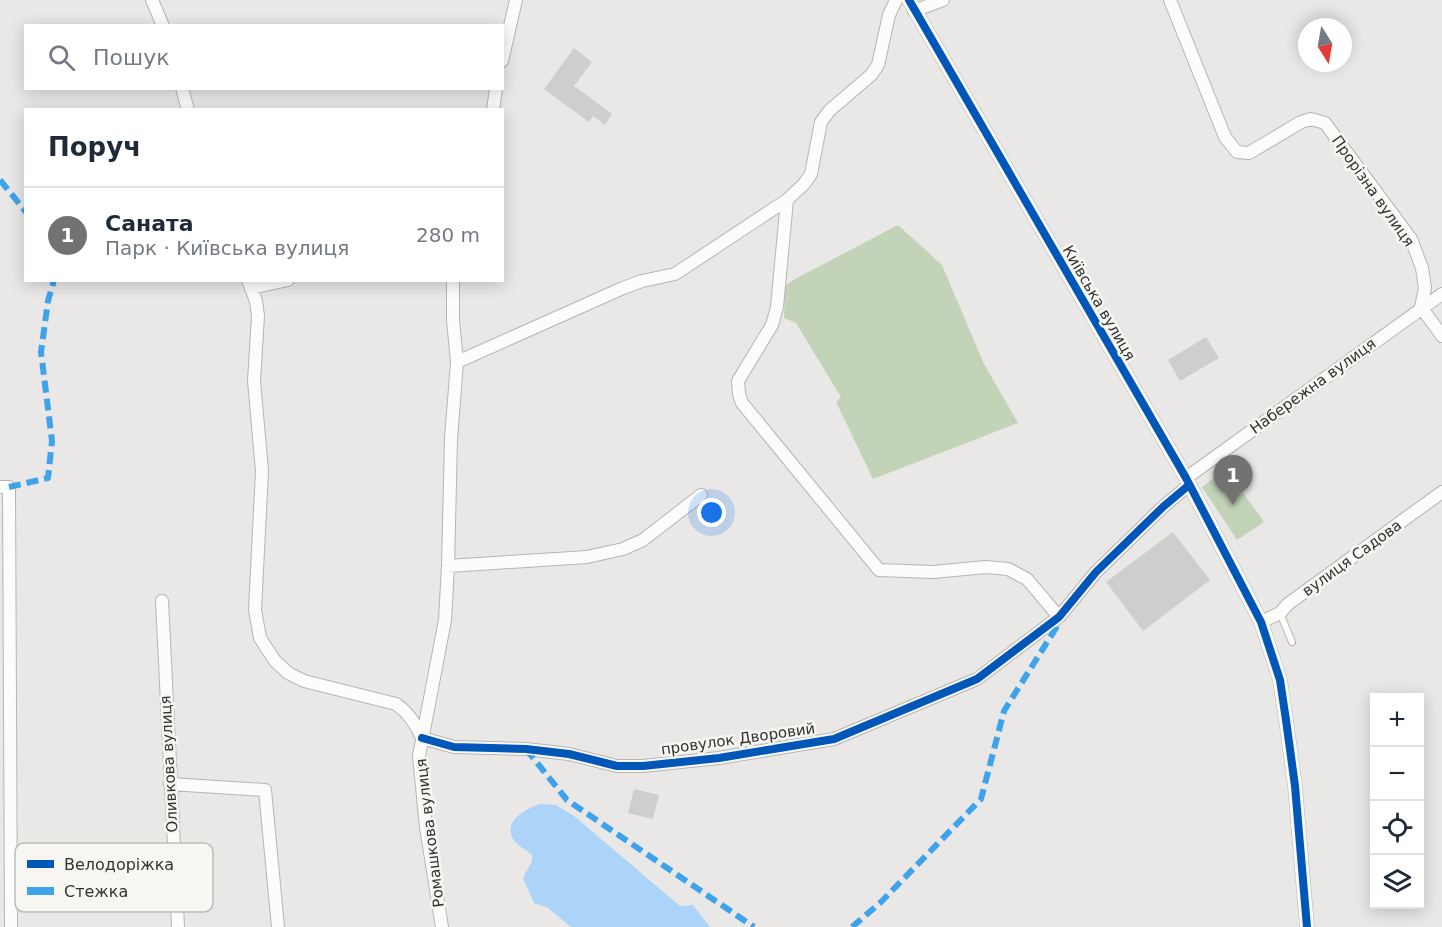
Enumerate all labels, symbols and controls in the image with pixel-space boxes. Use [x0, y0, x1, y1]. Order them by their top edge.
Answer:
north arrow [1298, 18, 1352, 72]
search box [24, 24, 504, 90]
icon: search [45, 41, 78, 74]
text: Пошук [93, 45, 169, 70]
text: Поруч [48, 132, 141, 162]
street label: Прорізна вулиця [1328, 132, 1418, 250]
text: Саната [105, 211, 194, 236]
text: 1 [61, 223, 74, 247]
text: 280 m [416, 223, 480, 247]
text: Парк · Київська вулиця [105, 236, 349, 260]
street label: Київська вулиця [1059, 242, 1139, 364]
street label: Набережна вулиця [1247, 334, 1379, 438]
pin: 1 [1214, 456, 1252, 505]
your location [697, 498, 726, 527]
street label: вулиця Садова [1299, 516, 1405, 600]
map controls [1370, 693, 1424, 909]
button: + [1370, 693, 1424, 747]
street label: Оливкова вулиця [156, 695, 182, 833]
street label: провулок Дворовий [660, 719, 816, 759]
button: − [1370, 747, 1424, 801]
street label: Ромашкова вулиця [412, 758, 448, 908]
button: locate [1370, 801, 1424, 855]
legend [15, 843, 213, 912]
text: Велодоріжка [64, 855, 174, 874]
button: layers [1370, 855, 1424, 909]
text: Стежка [64, 882, 128, 901]

